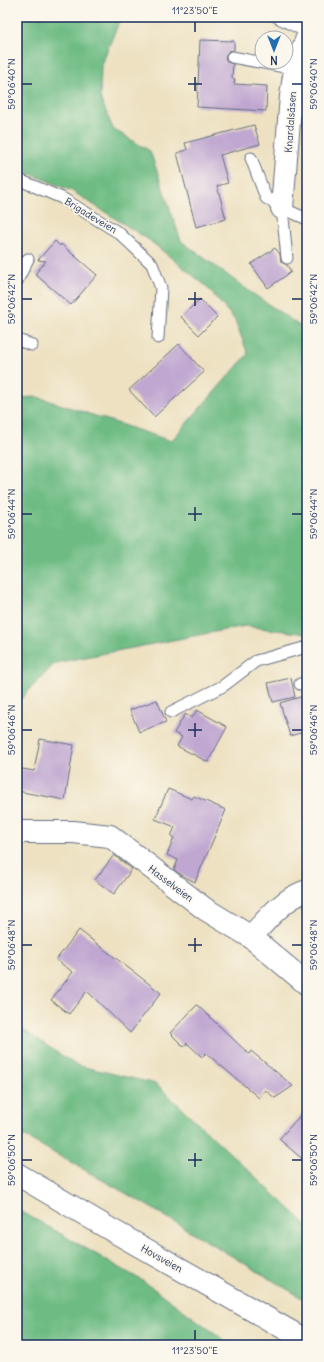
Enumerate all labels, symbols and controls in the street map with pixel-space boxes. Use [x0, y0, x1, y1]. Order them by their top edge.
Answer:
text: 11°23'50"E [172, 4, 218, 17]
north arrow [254, 30, 294, 70]
text: N [270, 53, 278, 67]
text: 59°06'40"N [5, 58, 18, 110]
text: 59°06'40"N [307, 58, 320, 110]
street label: Knardalsåsen [282, 91, 299, 153]
street label: Brigadeveien [62, 195, 120, 236]
text: 59°06'42"N [5, 274, 18, 324]
text: 59°06'42"N [307, 274, 320, 324]
text: 59°06'44"N [5, 489, 18, 539]
text: 59°06'44"N [307, 489, 320, 539]
text: 59°06'46"N [5, 705, 18, 755]
text: 59°06'46"N [307, 705, 320, 755]
street label: Hasselveien [146, 862, 196, 905]
text: 59°06'48"N [5, 920, 18, 970]
text: 59°06'48"N [307, 920, 320, 970]
text: 59°06'50"N [5, 1134, 18, 1186]
text: 59°06'50"N [307, 1134, 320, 1186]
street label: Hovsveien [139, 1242, 185, 1275]
text: 11°23'50"E [172, 1344, 218, 1357]

